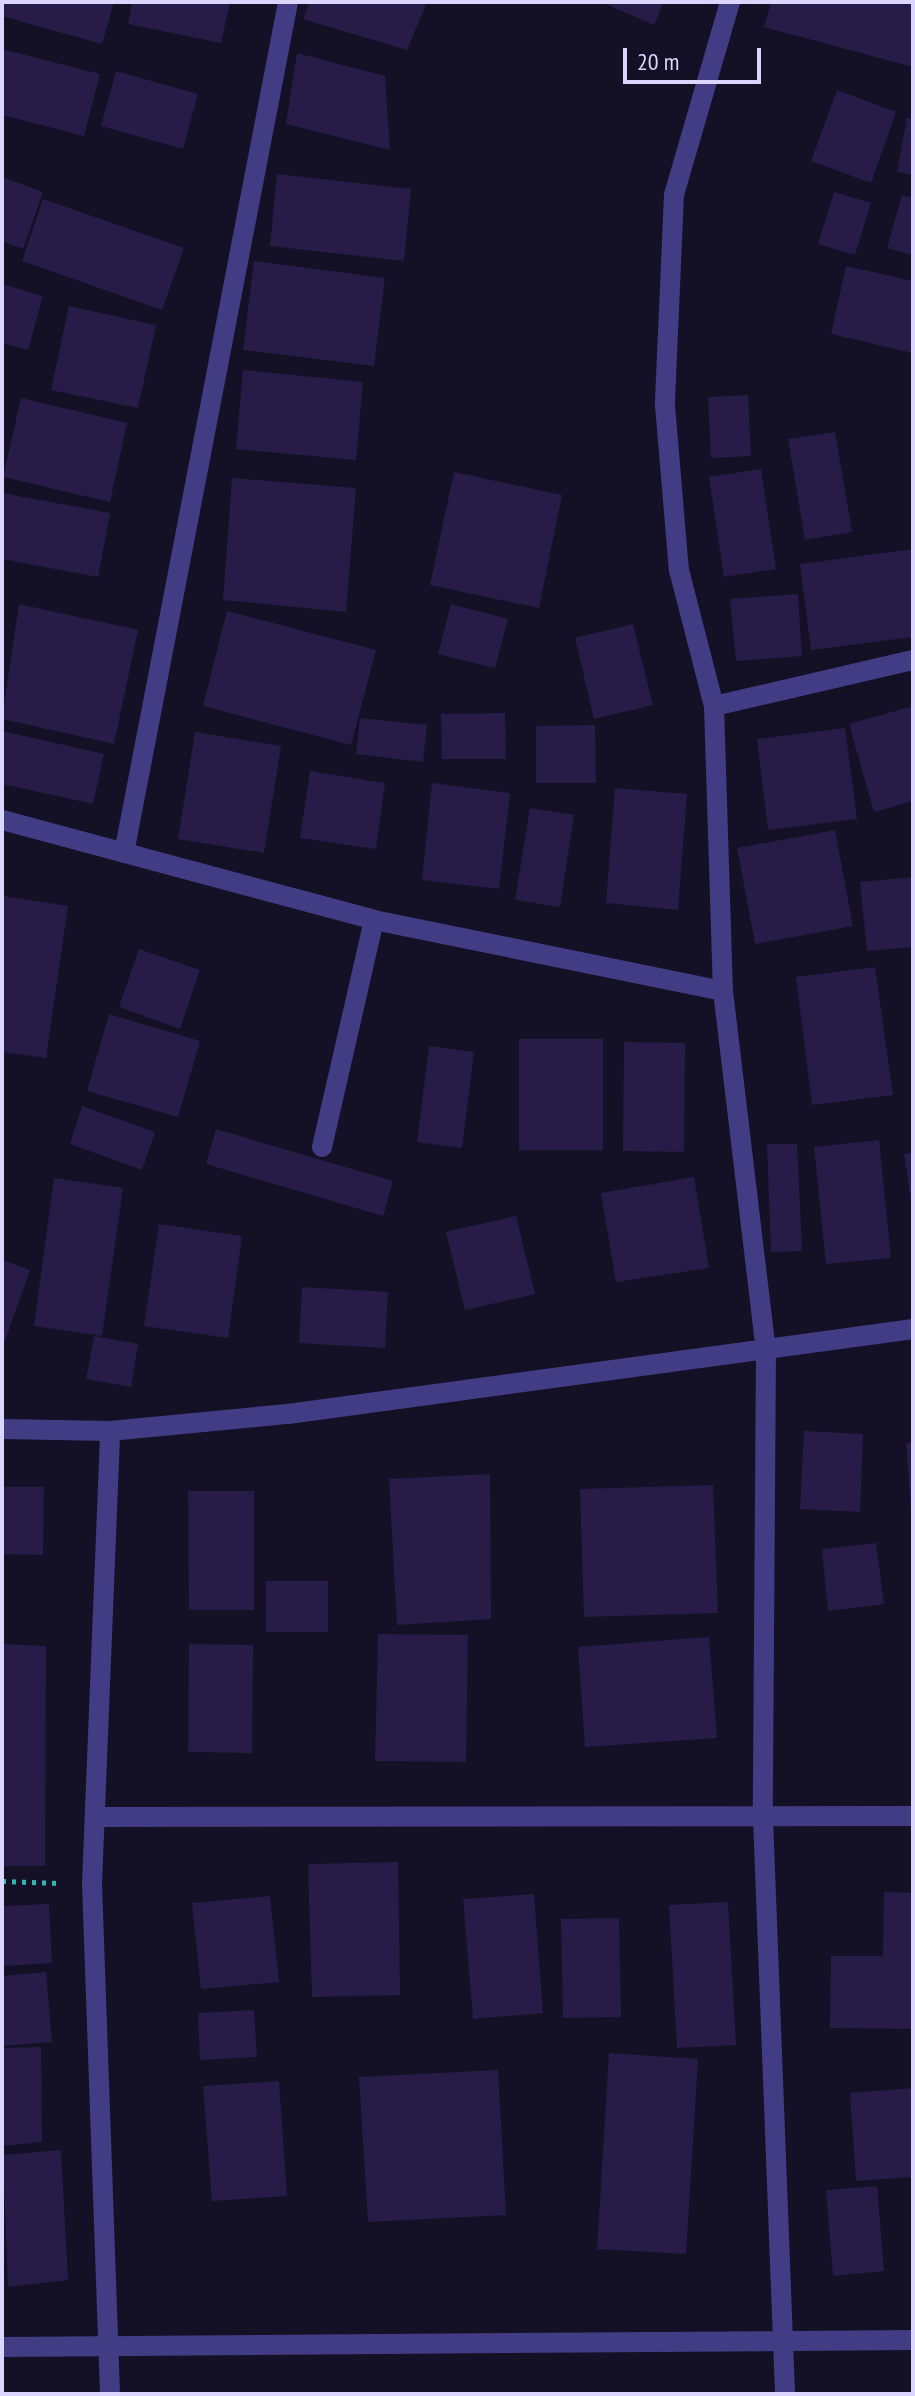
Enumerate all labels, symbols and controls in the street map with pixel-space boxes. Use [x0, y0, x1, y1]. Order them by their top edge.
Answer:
scale bar [627, 32, 765, 82]
text: 20 m [637, 46, 679, 77]

